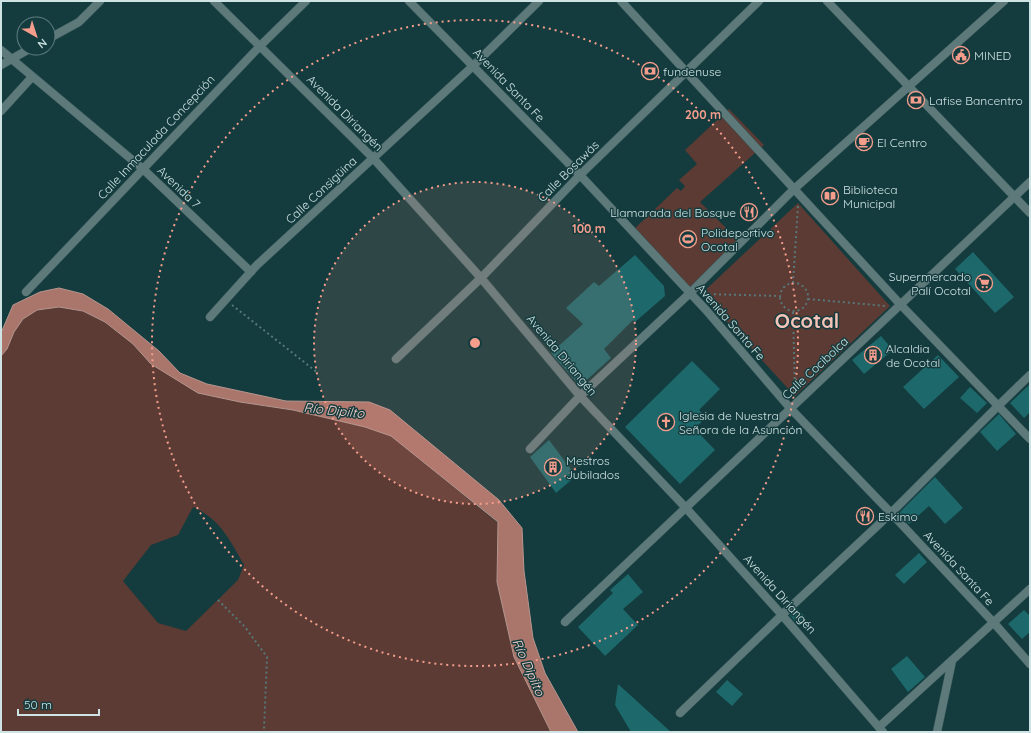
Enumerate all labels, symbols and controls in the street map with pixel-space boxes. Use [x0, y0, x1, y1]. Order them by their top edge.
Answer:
north arrow [16, 16, 56, 56]
text: N [35, 36, 50, 52]
street label: Avenida Santa Fe [470, 45, 548, 125]
public building icon: MINED [951, 45, 971, 65]
place label: MINED [974, 48, 1011, 63]
bank icon: fundenuse [640, 61, 660, 81]
place label: fundenuse [663, 64, 722, 79]
street label: Calle Inmaculada Concepción [94, 72, 218, 202]
street label: Avenida Diriangén [304, 72, 386, 154]
bank icon: Lafise Bancentro [906, 90, 926, 110]
place label: Lafise Bancentro [929, 93, 1023, 108]
text: 200 m [685, 107, 721, 122]
cafe icon: El Centro [854, 132, 874, 152]
place label: El Centro [877, 135, 927, 150]
street label: Calle Bosawás [534, 137, 602, 205]
street label: Calle Consigüina [282, 153, 360, 227]
street label: Avenida 7 [154, 163, 204, 211]
place label: Biblioteca Municipal [843, 182, 898, 211]
library icon: Biblioteca Municipal [820, 186, 840, 206]
restaurant icon: Llamarada del Bosque [739, 202, 759, 222]
place label: Llamarada del Bosque [610, 205, 736, 220]
text: 100 m [572, 221, 606, 236]
place label: Polideportivo Ocotal [701, 225, 774, 254]
sports icon: Polideportivo Ocotal [678, 229, 698, 249]
place label: Supermercado Palí Ocotal [889, 269, 971, 298]
supermarket icon: Supermercado Palí Ocotal [974, 273, 994, 293]
street label: Avenida Santa Fe [694, 281, 769, 364]
district label: Ocotal [775, 308, 839, 333]
street label: Avenida Diriangén [524, 311, 600, 399]
street label: Calle Cocibolca [779, 333, 851, 403]
centre of rings [468, 336, 482, 350]
place label: Alcaldia de Ocotal [886, 341, 940, 370]
building icon: Alcaldia de Ocotal [863, 345, 883, 365]
water label: Río Dipilto [303, 399, 366, 421]
place label: Iglesia de Nuestra Señora de la Asunción [679, 408, 803, 437]
church icon: Iglesia de Nuestra Señora de la Asunción [656, 412, 676, 432]
place label: Mestros Jubilados [566, 453, 620, 482]
building icon: Mestros Jubilados [543, 457, 563, 477]
restaurant icon: Eskimo [855, 506, 875, 526]
place label: Eskimo [878, 509, 918, 524]
street label: Avenida Santa Fe [921, 527, 998, 609]
street label: Avenida Diriangén [741, 551, 819, 637]
water label: Río Dipilto [509, 636, 549, 699]
scale bar [18, 691, 99, 717]
text: 50 m [24, 697, 52, 712]

